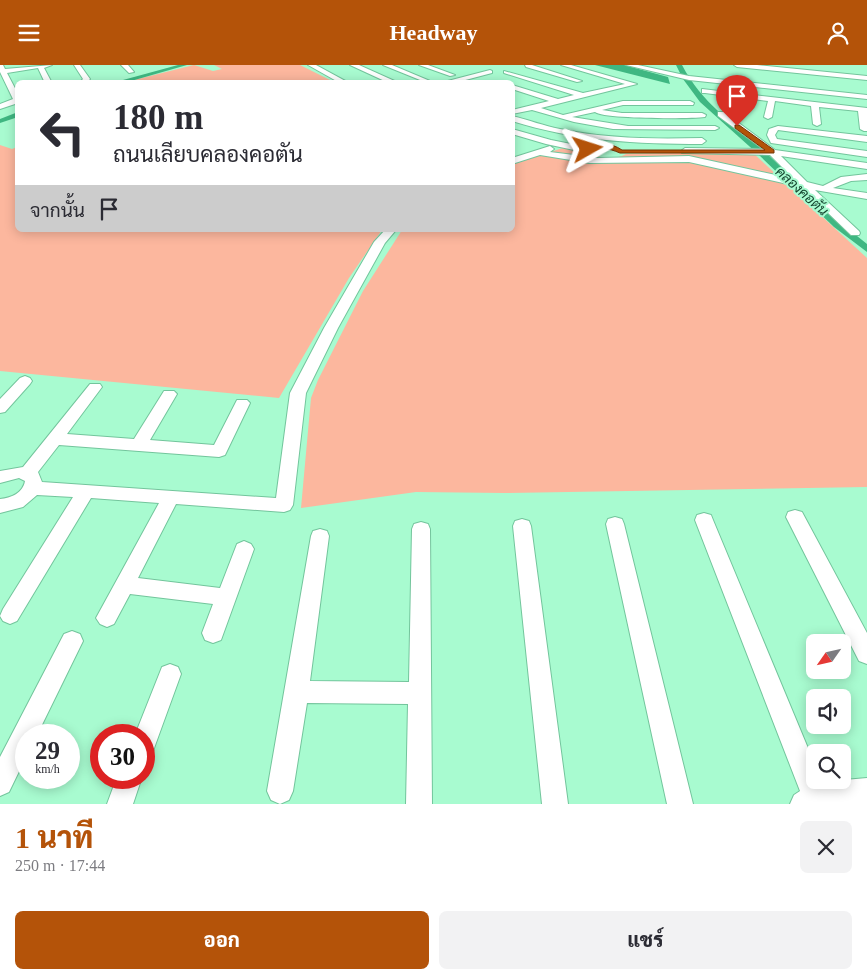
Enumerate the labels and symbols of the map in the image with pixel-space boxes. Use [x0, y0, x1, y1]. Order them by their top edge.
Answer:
pin [716, 75, 758, 126]
position arrow [561, 122, 613, 174]
water label: คลองคอตัน [772, 164, 831, 219]
north arrow [806, 634, 851, 679]
speed limit sign: 30 [90, 724, 155, 789]

